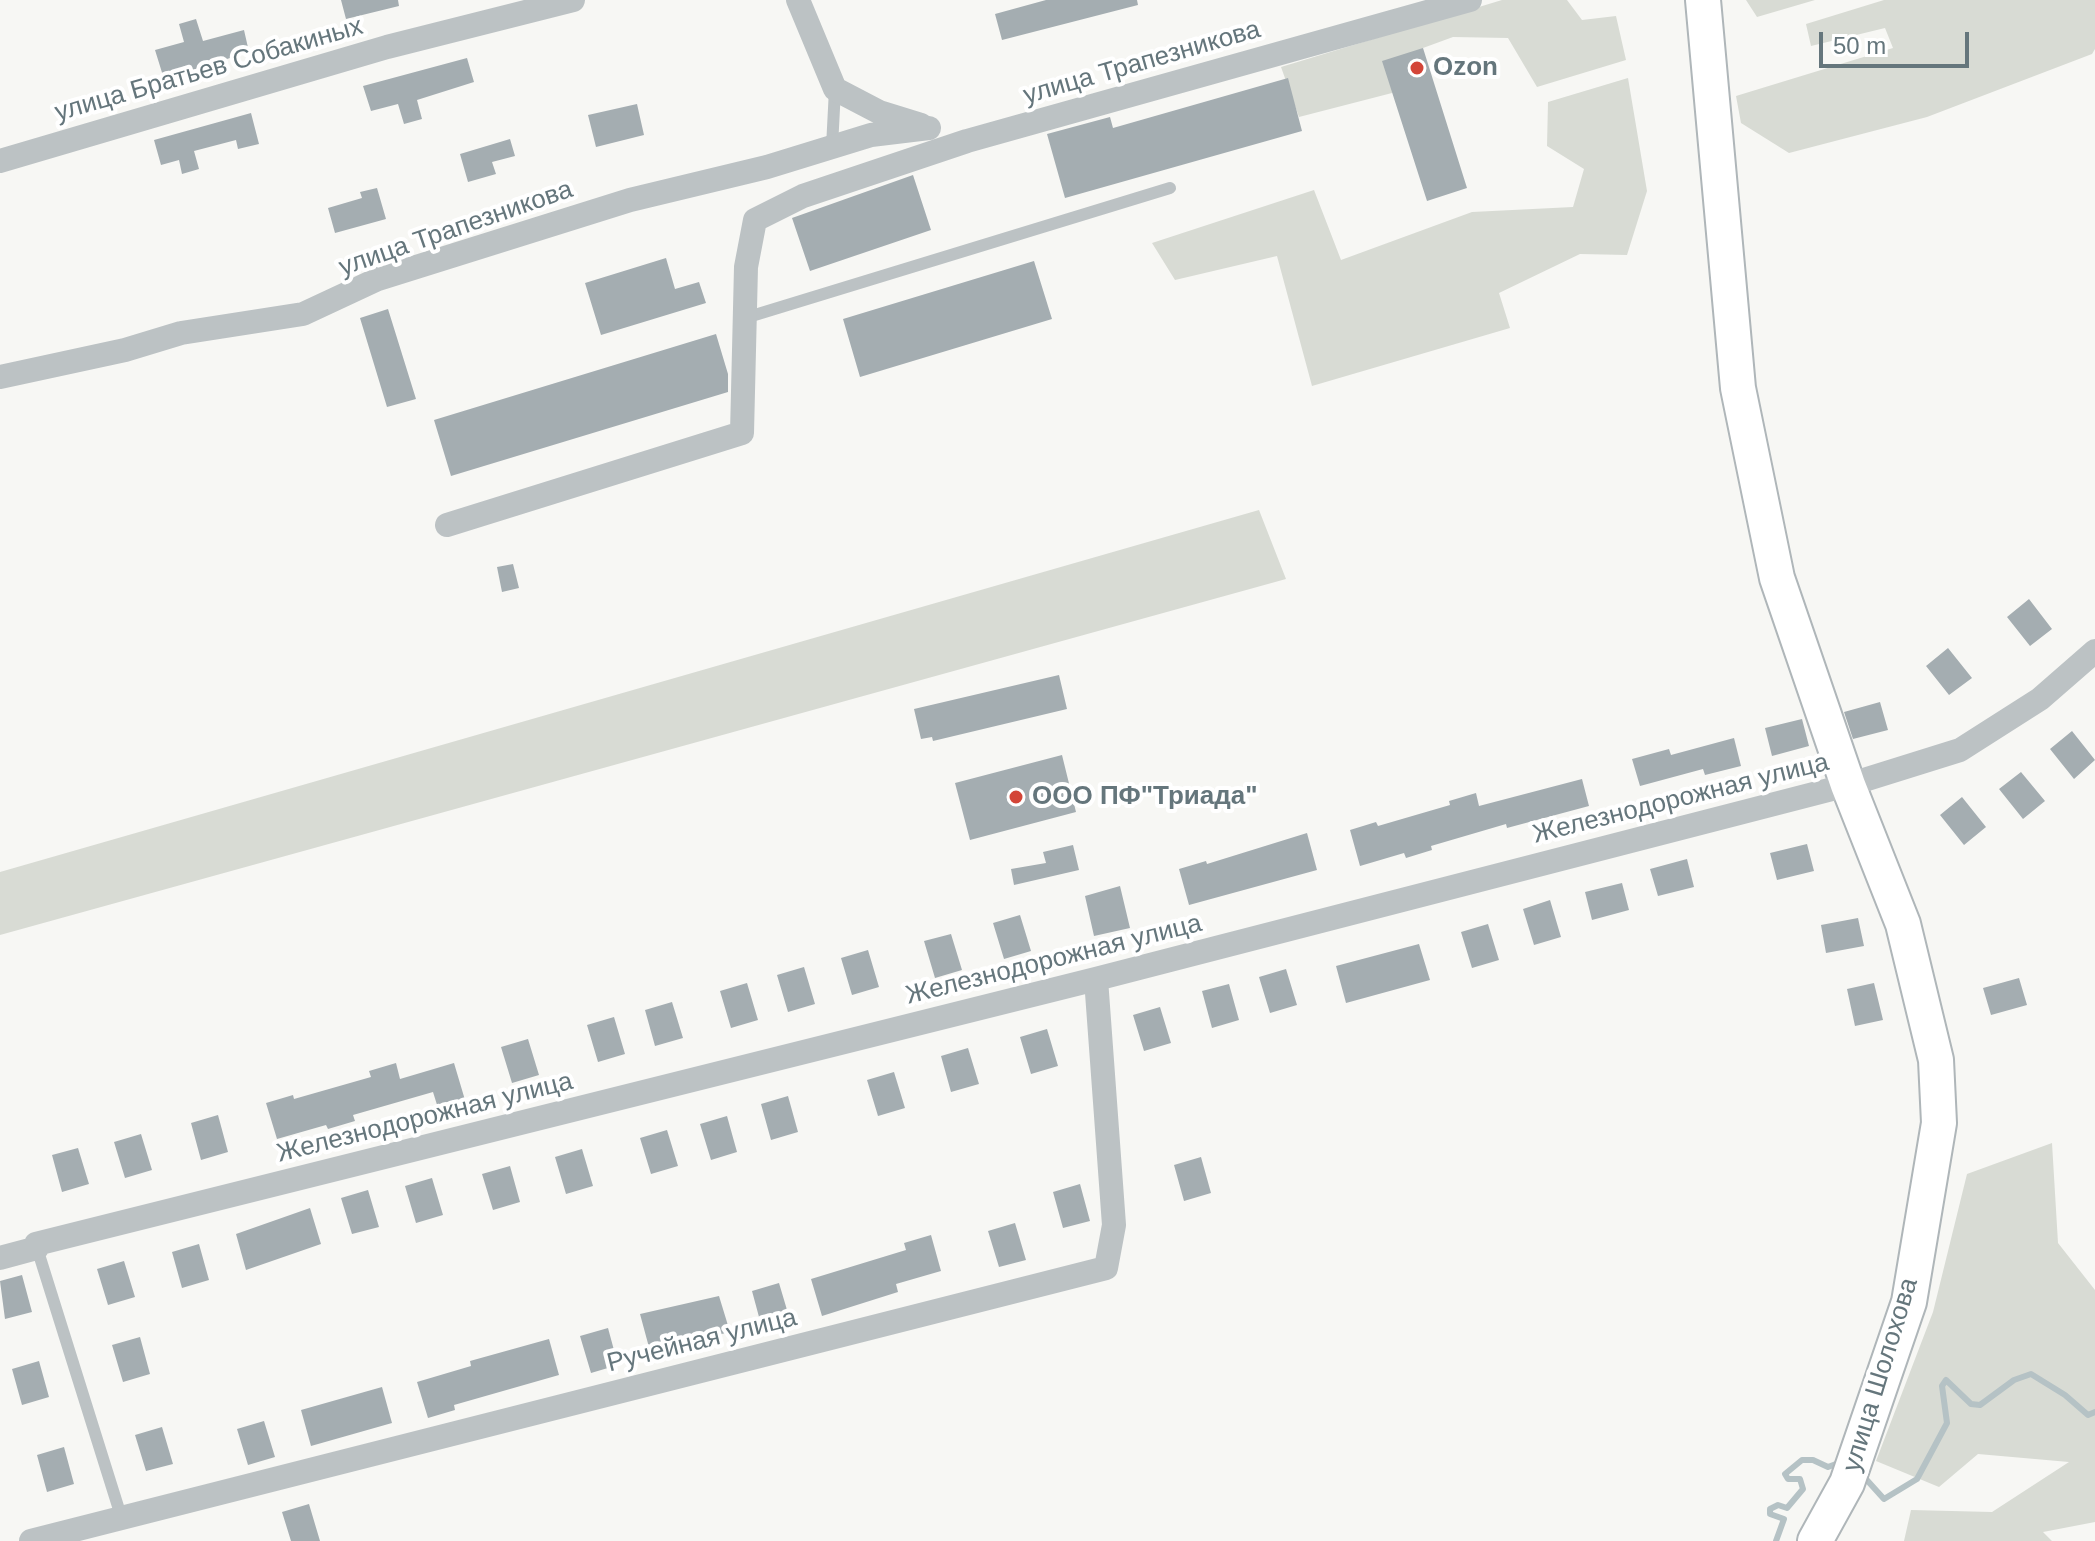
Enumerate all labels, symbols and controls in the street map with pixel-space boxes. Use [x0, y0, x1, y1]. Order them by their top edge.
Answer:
street label: улица Братьев Собакиных [51, 11, 367, 129]
street label: улица Трапезникова [1020, 14, 1264, 112]
scale bar [1823, 16, 1973, 66]
text: 50 m [1833, 32, 1886, 59]
place label: Ozon [1433, 52, 1498, 84]
marker: Ozon [1408, 59, 1426, 77]
street label: улица Трапезникова [335, 174, 577, 284]
street label: Железнодорожная улица [1530, 747, 1832, 851]
place label: ООО ПФ"Триада" [1032, 781, 1258, 813]
marker: ООО ПФ"Триада" [1007, 788, 1025, 806]
street label: Железнодорожная улица [903, 908, 1205, 1012]
street label: Железнодорожная улица [274, 1066, 576, 1170]
street label: улица Шолохова [1837, 1274, 1925, 1476]
street label: Ручейная улица [604, 1302, 800, 1380]

